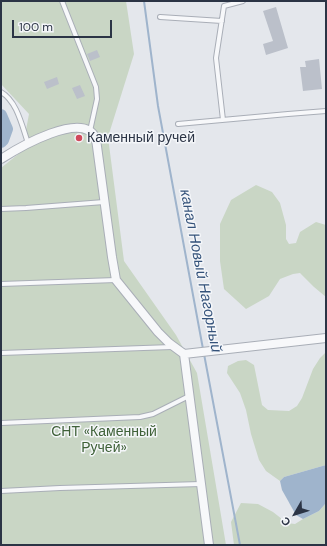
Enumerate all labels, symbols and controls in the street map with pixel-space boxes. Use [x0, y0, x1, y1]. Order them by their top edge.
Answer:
scale bar [14, 12, 114, 38]
text: 100 m [19, 19, 53, 35]
place label: Каменный ручей [87, 130, 195, 146]
marker: Каменный ручей [74, 133, 84, 143]
water label: канал Новый Нагорный [175, 188, 225, 354]
park label: СНТ «Каменный Ручей» [51, 424, 157, 456]
north arrow [275, 494, 315, 534]
text: С [278, 514, 294, 529]

